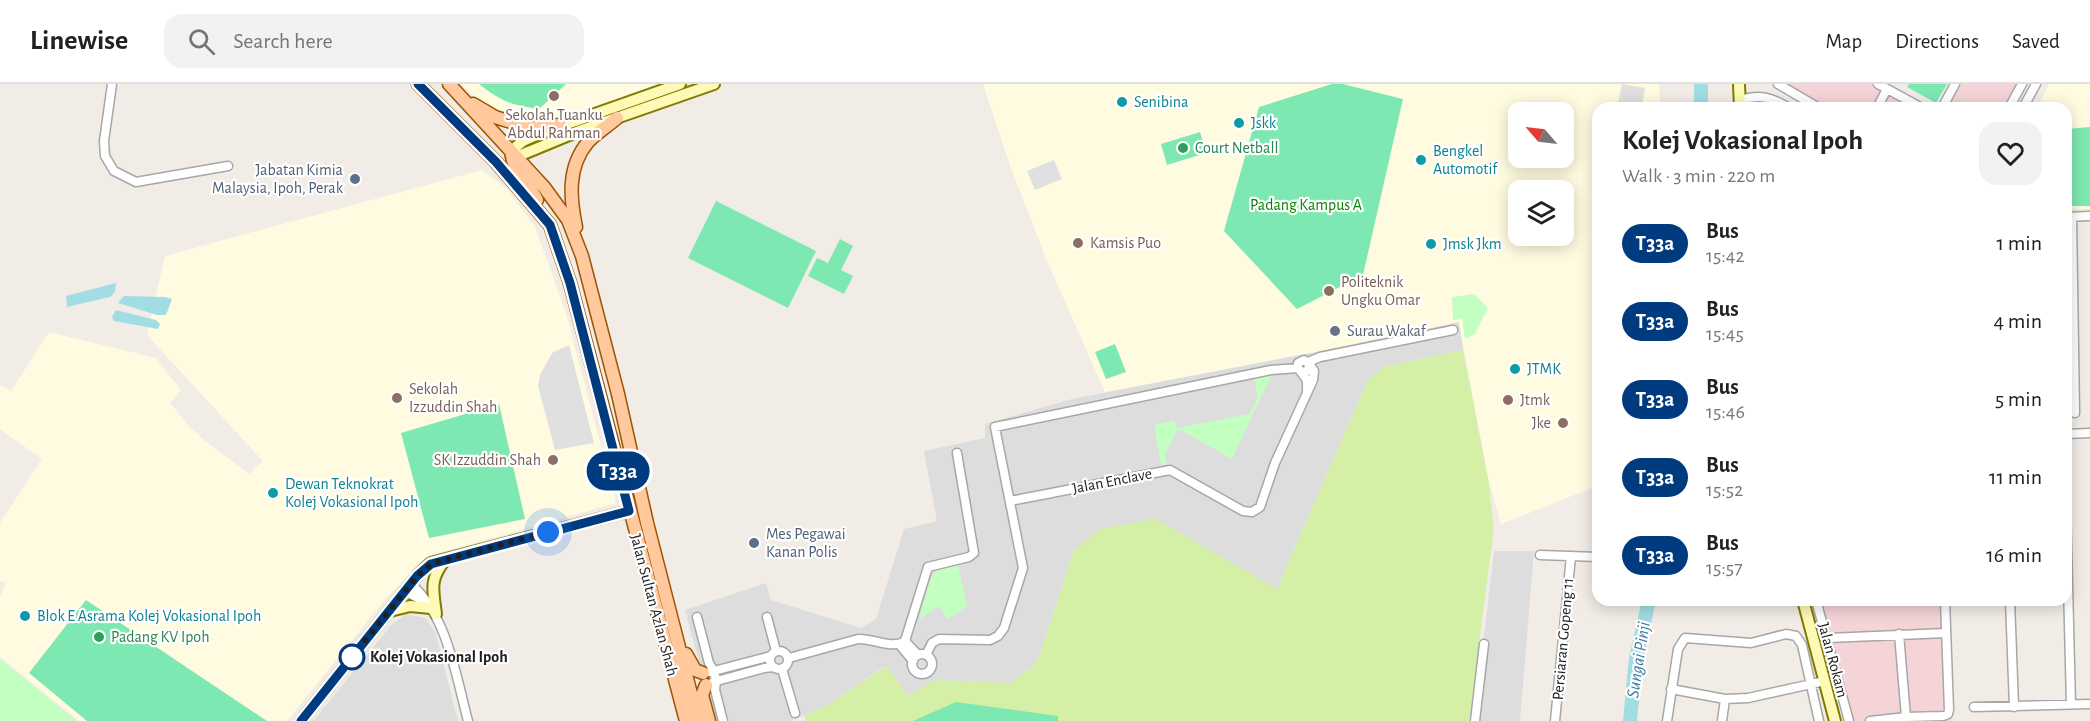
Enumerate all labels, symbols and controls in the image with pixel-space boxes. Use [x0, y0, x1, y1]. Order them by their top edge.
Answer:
search box [164, 14, 584, 68]
icon: search [185, 25, 218, 58]
text: Linewise [30, 27, 128, 55]
text: Search here [233, 30, 333, 52]
text: Map [1826, 31, 1862, 52]
text: Directions [1895, 31, 1979, 52]
text: Saved [2012, 31, 2060, 52]
marker: Sekolah Tuanku Abdul Rahman [547, 89, 561, 103]
place label: Senibina [1134, 94, 1188, 110]
marker: Senibina [1115, 95, 1129, 109]
north arrow [1508, 102, 1574, 168]
map controls [1508, 102, 1574, 246]
place label: Sekolah Tuanku Abdul Rahman [505, 107, 603, 141]
place label: Jskk [1251, 115, 1277, 131]
marker: Jskk [1232, 116, 1246, 130]
button: heart [1979, 122, 2042, 185]
text: Kolej Vokasional Ipoh [1622, 127, 1863, 155]
place label: Court Netball [1195, 140, 1278, 156]
marker: Court Netball [1176, 141, 1190, 155]
place label: Bengkel Automotif [1433, 143, 1498, 177]
marker: Bengkel Automotif [1414, 153, 1428, 167]
place label: Jabatan Kimia Malaysia, Ipoh, Perak [212, 162, 344, 197]
text: Walk · 3 min · 220 m [1622, 166, 1775, 186]
marker: Jabatan Kimia Malaysia, Ipoh, Perak [348, 172, 362, 186]
button: layers [1508, 180, 1574, 246]
park label: Padang Kampus A [1250, 197, 1362, 213]
text: Bus [1706, 220, 1739, 242]
text: 1 min [1997, 232, 2042, 254]
text: T33a [1636, 233, 1674, 254]
place label: Kamsis Puo [1090, 235, 1161, 251]
marker: Kamsis Puo [1071, 236, 1085, 250]
place label: Jmsk Jkm [1443, 236, 1501, 252]
marker: Jmsk Jkm [1424, 237, 1438, 251]
text: 15:42 [1706, 246, 1745, 266]
place label: Politeknik Ungku Omar [1341, 274, 1421, 308]
marker: Politeknik Ungku Omar [1322, 284, 1336, 298]
text: Bus [1706, 298, 1739, 320]
text: 4 min [1994, 310, 2042, 332]
text: T33a [1636, 311, 1674, 332]
place label: Surau Wakaf [1347, 323, 1427, 339]
marker: Surau Wakaf [1328, 324, 1342, 338]
text: 15:45 [1706, 324, 1744, 344]
place label: JTMK [1527, 361, 1561, 377]
marker: JTMK [1508, 362, 1522, 376]
text: Bus [1706, 376, 1739, 398]
place label: Sekolah Izzuddin Shah [409, 381, 497, 415]
text: 5 min [1995, 388, 2042, 410]
text: T33a [1636, 389, 1674, 410]
marker: Sekolah Izzuddin Shah [390, 391, 404, 405]
place label: Jtmk [1520, 392, 1551, 408]
marker: Jtmk [1501, 393, 1515, 407]
text: 15:46 [1706, 402, 1745, 422]
place label: Jke [1532, 415, 1551, 431]
marker: Jke [1556, 416, 1570, 430]
place label: SK Izzuddin Shah [434, 452, 541, 468]
line badge: T33a [576, 452, 660, 490]
marker: SK Izzuddin Shah [546, 453, 560, 467]
text: Bus [1706, 454, 1739, 476]
text: T33a [599, 461, 637, 482]
street label: Jalan Enclave [1071, 465, 1153, 497]
text: 11 min [1989, 466, 2042, 488]
text: T33a [1636, 467, 1674, 488]
place label: Dewan Teknokrat Kolej Vokasional Ipoh [285, 476, 418, 511]
text: 15:52 [1706, 480, 1743, 500]
marker: Dewan Teknokrat Kolej Vokasional Ipoh [266, 486, 280, 500]
your location [533, 517, 563, 547]
place label: Mes Pegawai Kanan Polis [766, 526, 846, 560]
street label: Jalan Sultan Azlan Shah [627, 532, 681, 678]
text: Bus [1706, 532, 1739, 554]
marker: Mes Pegawai Kanan Polis [747, 536, 761, 550]
text: 16 min [1986, 544, 2042, 566]
text: T33a [1636, 545, 1674, 566]
text: 15:57 [1706, 558, 1743, 578]
street label: Persiaran Gopeng 11 [1550, 577, 1576, 701]
place label: Blok E Asrama Kolej Vokasional Ipoh [37, 608, 261, 625]
marker: Blok E Asrama Kolej Vokasional Ipoh [18, 609, 32, 623]
water label: Sungai Pinji [1624, 621, 1654, 699]
street label: Jalan Rokam [1815, 621, 1851, 699]
place label: Padang KV Ipoh [111, 629, 210, 645]
marker: Padang KV Ipoh [92, 630, 106, 644]
marker: Kolej Vokasional Ipoh [339, 644, 365, 670]
place label: Kolej Vokasional Ipoh [370, 649, 508, 666]

